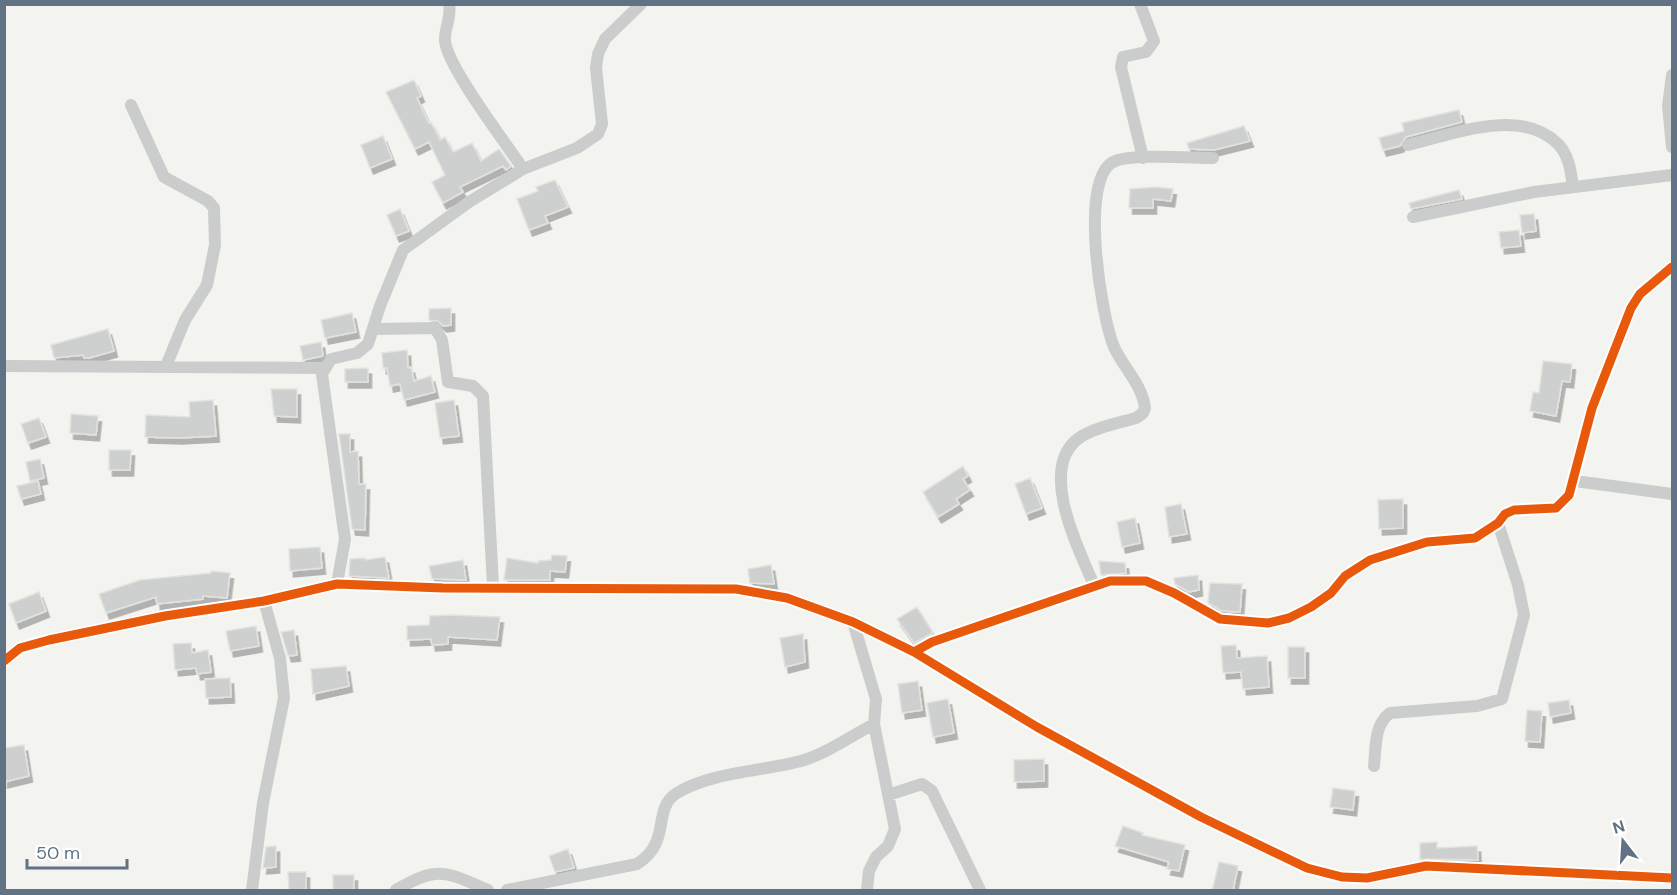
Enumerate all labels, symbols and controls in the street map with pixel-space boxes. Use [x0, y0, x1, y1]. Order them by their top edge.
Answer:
north arrow [1593, 811, 1653, 871]
text: N [1610, 815, 1627, 839]
scale bar [27, 832, 128, 870]
text: 50 m [36, 841, 80, 865]

